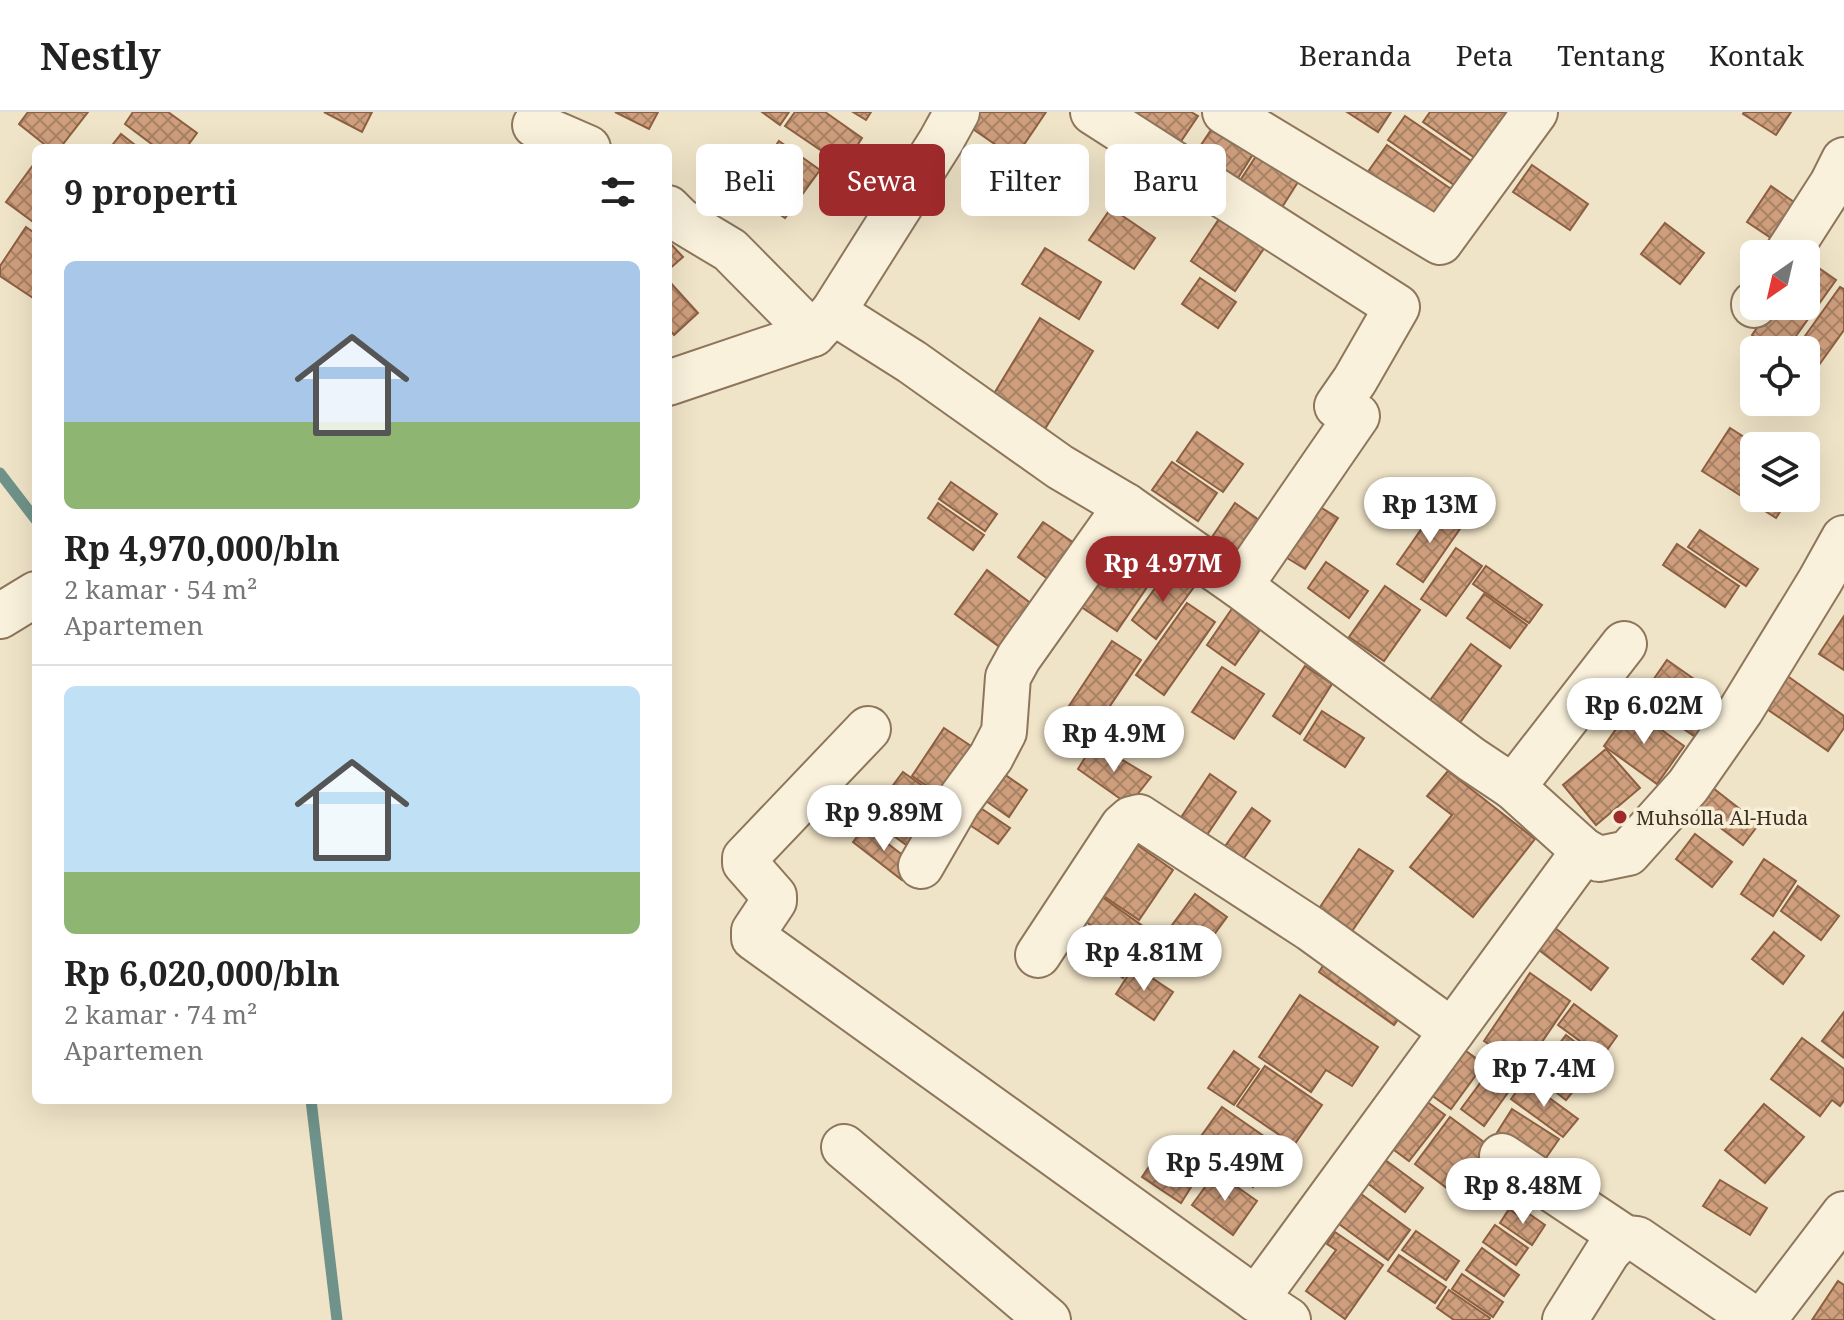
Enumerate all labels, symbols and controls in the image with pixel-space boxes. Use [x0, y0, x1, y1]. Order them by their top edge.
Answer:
text: Nestly [40, 29, 161, 81]
text: Beranda [1299, 36, 1412, 74]
text: Peta [1456, 36, 1513, 74]
text: Tentang [1557, 36, 1665, 74]
text: Kontak [1709, 36, 1804, 74]
chip: Beli [696, 144, 803, 216]
chip: Sewa [819, 144, 945, 216]
chip: Filter [961, 144, 1089, 216]
chip: Baru [1105, 144, 1226, 216]
text: 9 properti [64, 169, 238, 215]
icon: filters [596, 170, 640, 214]
north arrow [1740, 240, 1820, 320]
map controls [1740, 240, 1820, 512]
icon: home [280, 313, 424, 457]
button: locate [1740, 336, 1820, 416]
button: layers [1740, 432, 1820, 512]
pin: Rp 13M [1365, 477, 1495, 545]
text: Rp 13M [1382, 485, 1478, 521]
text: Rp 4,970,000/bln [64, 525, 340, 571]
pin: Rp 4.97M [1080, 536, 1246, 604]
text: Rp 4.97M [1104, 544, 1222, 580]
text: 2 kamar · 54 m² [64, 571, 257, 607]
text: Apartemen [64, 607, 204, 643]
pin: Rp 6.02M [1561, 678, 1727, 746]
text: Rp 6.02M [1585, 686, 1703, 722]
pin: Rp 4.9M [1040, 706, 1188, 774]
text: Rp 4.9M [1062, 714, 1166, 750]
icon: home [280, 738, 424, 882]
pin: Rp 9.89M [801, 785, 967, 853]
text: Rp 9.89M [825, 793, 943, 829]
place label: Muhsolla Al-Huda [1636, 804, 1808, 831]
marker: Muhsolla Al-Huda [1611, 808, 1629, 826]
pin: Rp 4.81M [1061, 925, 1227, 993]
text: Rp 4.81M [1085, 933, 1203, 969]
text: Rp 6,020,000/bln [64, 950, 340, 996]
text: 2 kamar · 74 m² [64, 996, 257, 1032]
text: Apartemen [64, 1032, 204, 1068]
pin: Rp 7.4M [1470, 1041, 1618, 1109]
text: Rp 7.4M [1492, 1049, 1596, 1085]
pin: Rp 5.49M [1142, 1135, 1308, 1203]
text: Rp 5.49M [1166, 1143, 1284, 1179]
pin: Rp 8.48M [1440, 1158, 1606, 1226]
text: Rp 8.48M [1464, 1166, 1582, 1202]

